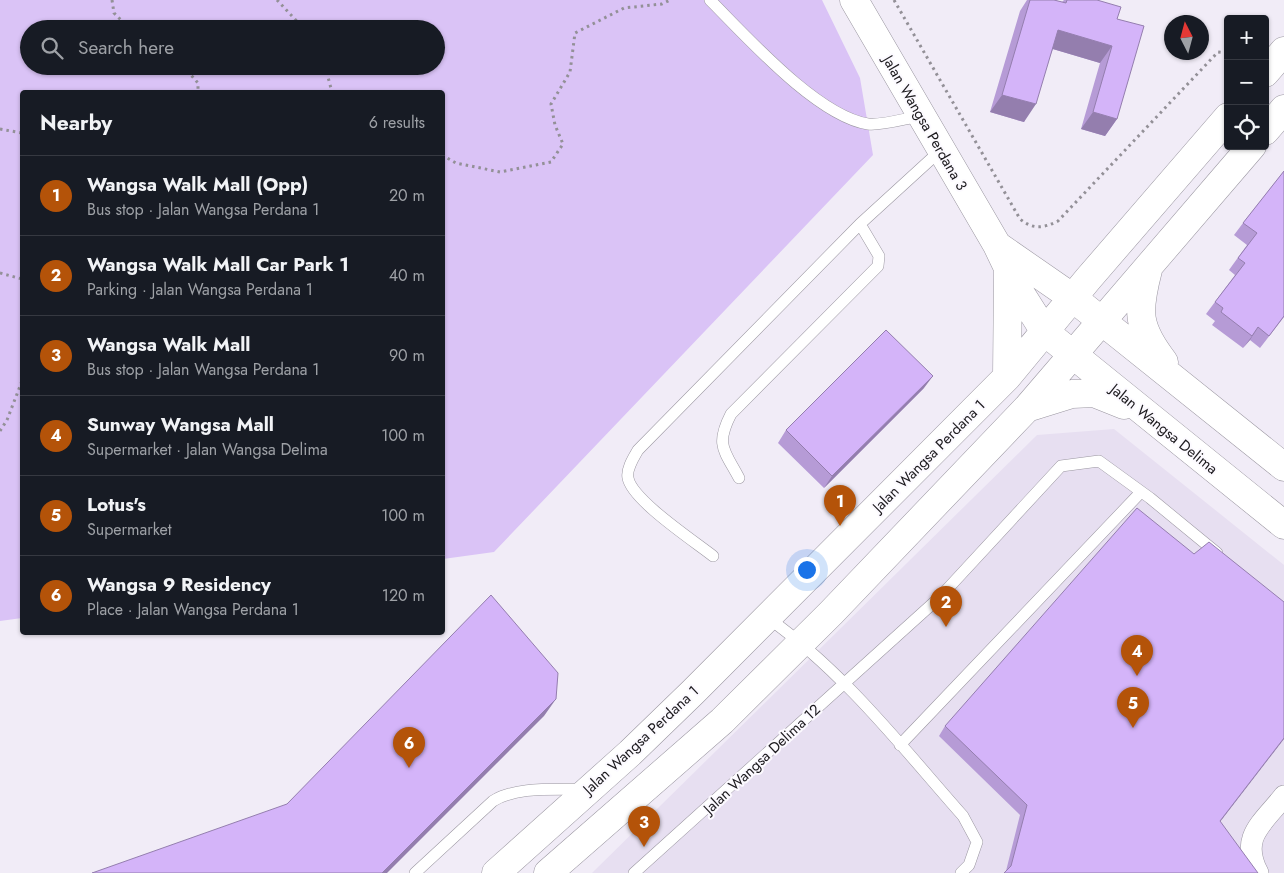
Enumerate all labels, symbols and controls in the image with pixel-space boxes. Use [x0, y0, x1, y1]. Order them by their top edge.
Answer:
north arrow [1164, 15, 1209, 60]
map controls [1224, 15, 1269, 150]
button: + [1224, 15, 1269, 60]
search box [20, 20, 445, 75]
icon: search [38, 34, 66, 62]
text: Search here [78, 34, 174, 61]
street label: Jalan Wangsa Perdana 3 [876, 50, 973, 195]
button: − [1224, 60, 1269, 105]
button: locate [1224, 105, 1269, 150]
text: Nearby [40, 108, 112, 138]
text: 6 results [369, 111, 425, 134]
text: Wangsa Walk Mall (Opp) [87, 171, 308, 198]
text: 1 [52, 184, 60, 207]
text: 20 m [389, 184, 425, 207]
text: Bus stop · Jalan Wangsa Perdana 1 [87, 198, 320, 221]
text: Wangsa Walk Mall Car Park 1 [87, 251, 349, 278]
text: 2 [51, 264, 61, 287]
text: 40 m [389, 264, 425, 287]
text: Parking · Jalan Wangsa Perdana 1 [87, 278, 313, 301]
text: Wangsa Walk Mall [87, 331, 251, 358]
text: 3 [51, 344, 61, 367]
text: 90 m [389, 344, 425, 367]
text: Bus stop · Jalan Wangsa Perdana 1 [87, 358, 320, 381]
street label: Jalan Wangsa Delima [1104, 377, 1223, 479]
street label: Jalan Wangsa Perdana 1 [866, 395, 990, 519]
text: Sunway Wangsa Mall [87, 411, 274, 438]
text: 4 [50, 424, 62, 447]
text: 100 m [381, 424, 425, 447]
text: Supermarket · Jalan Wangsa Delima [87, 438, 328, 461]
pin: 1 [824, 485, 856, 526]
text: Lotus's [87, 491, 146, 518]
text: 5 [51, 504, 61, 527]
text: 100 m [381, 504, 425, 527]
text: Supermarket [87, 518, 172, 541]
your location [794, 557, 820, 583]
text: Wangsa 9 Residency [87, 571, 271, 598]
text: 6 [51, 584, 61, 607]
text: 120 m [382, 584, 425, 607]
pin: 2 [930, 586, 962, 627]
text: Place · Jalan Wangsa Perdana 1 [87, 598, 299, 621]
pin: 4 [1121, 635, 1153, 676]
street label: Jalan Wangsa Perdana 1 [577, 680, 704, 801]
pin: 5 [1117, 687, 1149, 728]
street label: Jalan Wangsa Delima 12 [697, 699, 825, 820]
pin: 6 [393, 727, 425, 768]
pin: 3 [628, 806, 660, 847]

